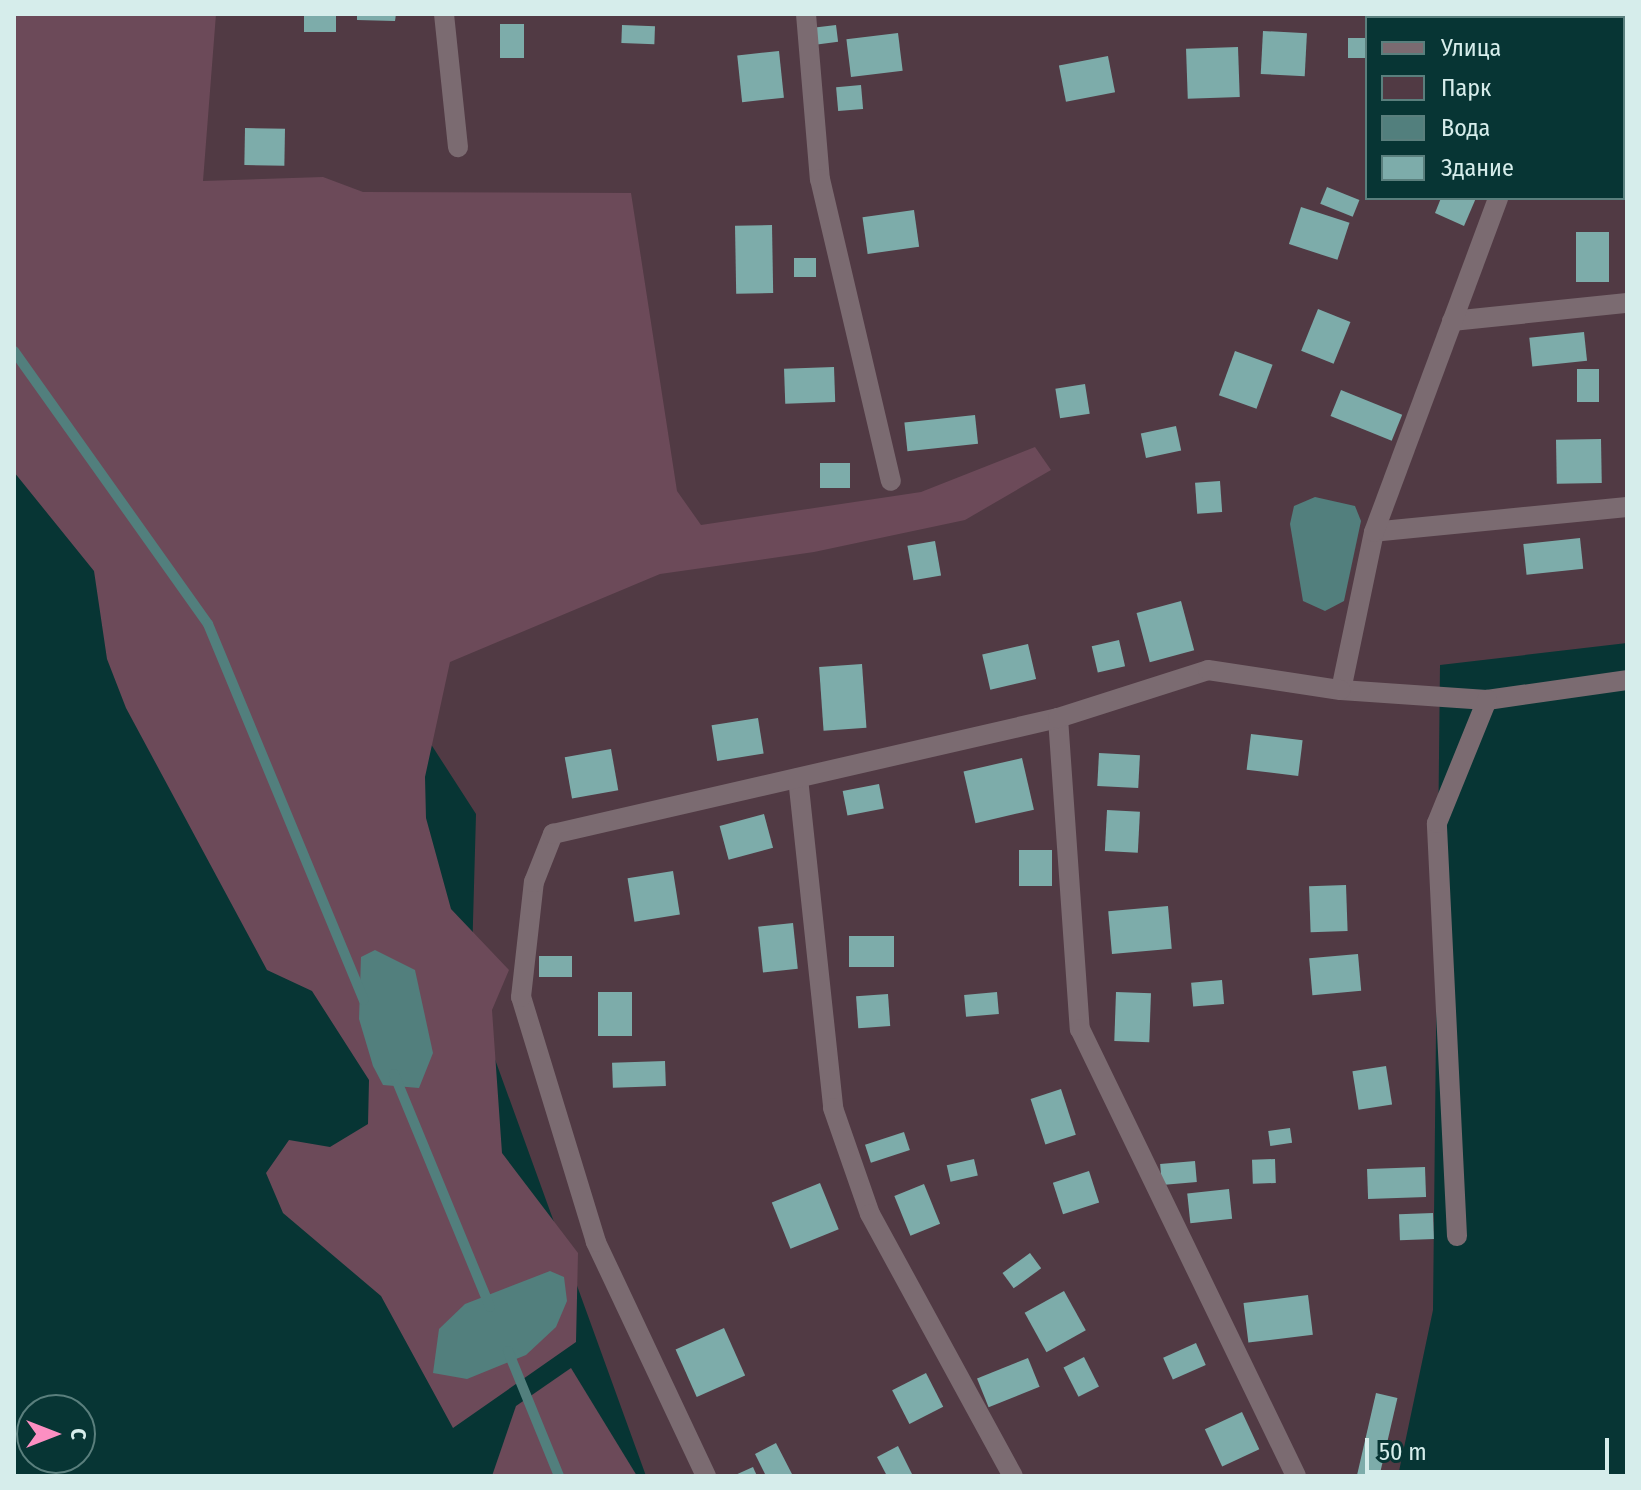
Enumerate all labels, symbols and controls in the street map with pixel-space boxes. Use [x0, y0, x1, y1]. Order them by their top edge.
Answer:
legend [1365, 16, 1625, 200]
text: Улица [1441, 34, 1501, 62]
text: Парк [1441, 74, 1491, 102]
text: Вода [1441, 114, 1490, 142]
text: Здание [1441, 154, 1514, 182]
north arrow [16, 1394, 96, 1474]
scale bar [1369, 1422, 1613, 1472]
text: С [65, 1428, 92, 1440]
text: 50 m [1379, 1438, 1427, 1466]

